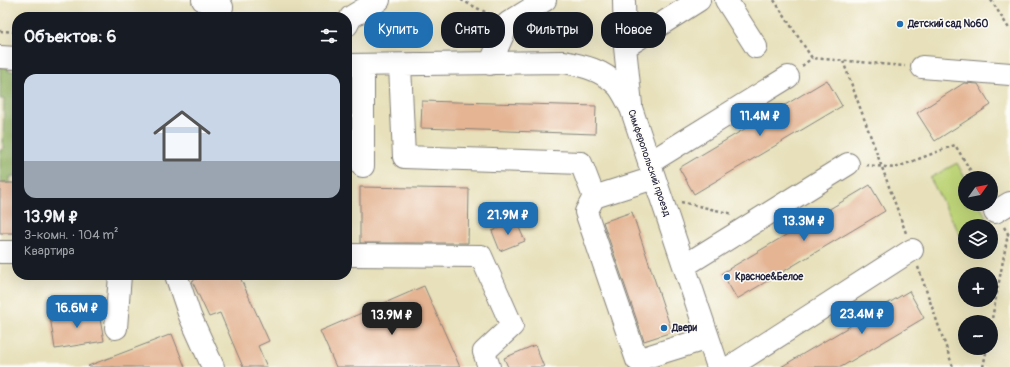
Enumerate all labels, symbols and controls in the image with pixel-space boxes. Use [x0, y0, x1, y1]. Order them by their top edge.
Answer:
chip: Купить [364, 12, 433, 48]
chip: Снять [441, 12, 505, 48]
chip: Фильтры [513, 12, 593, 48]
chip: Новое [601, 12, 666, 48]
place label: Детский сад №60 [907, 18, 988, 30]
marker: Детский сад №60 [895, 19, 905, 29]
icon: filters [318, 25, 340, 47]
text: Объектов: 6 [24, 26, 116, 47]
icon: home [146, 100, 218, 172]
pin: 11.4M ₽ [723, 103, 797, 137]
street label: Симферопольский проезд [625, 108, 673, 218]
text: 11.4M ₽ [740, 108, 780, 124]
north arrow [958, 171, 998, 211]
map controls [958, 171, 998, 355]
pin: 21.9M ₽ [471, 202, 545, 236]
text: 13.9M ₽ [24, 206, 79, 227]
text: 21.9M ₽ [487, 207, 529, 223]
pin: 13.3M ₽ [767, 208, 841, 242]
text: 13.3M ₽ [783, 213, 825, 229]
button: layers [958, 219, 998, 259]
text: 3-комн. · 104 m² [24, 227, 119, 243]
text: Квартира [24, 243, 75, 259]
button: + [958, 267, 998, 307]
place label: Красное&Белое [735, 271, 804, 283]
marker: Красное&Белое [722, 272, 732, 282]
pin: 16.6M ₽ [40, 295, 114, 329]
text: 16.6M ₽ [55, 300, 99, 316]
pin: 23.4M ₽ [825, 301, 899, 335]
pin: 13.9M ₽ [355, 302, 429, 336]
text: 23.4M ₽ [840, 306, 884, 322]
text: 13.9M ₽ [371, 307, 413, 323]
button: − [958, 315, 998, 355]
place label: Двери [671, 322, 698, 334]
marker: Двери [659, 323, 669, 333]

